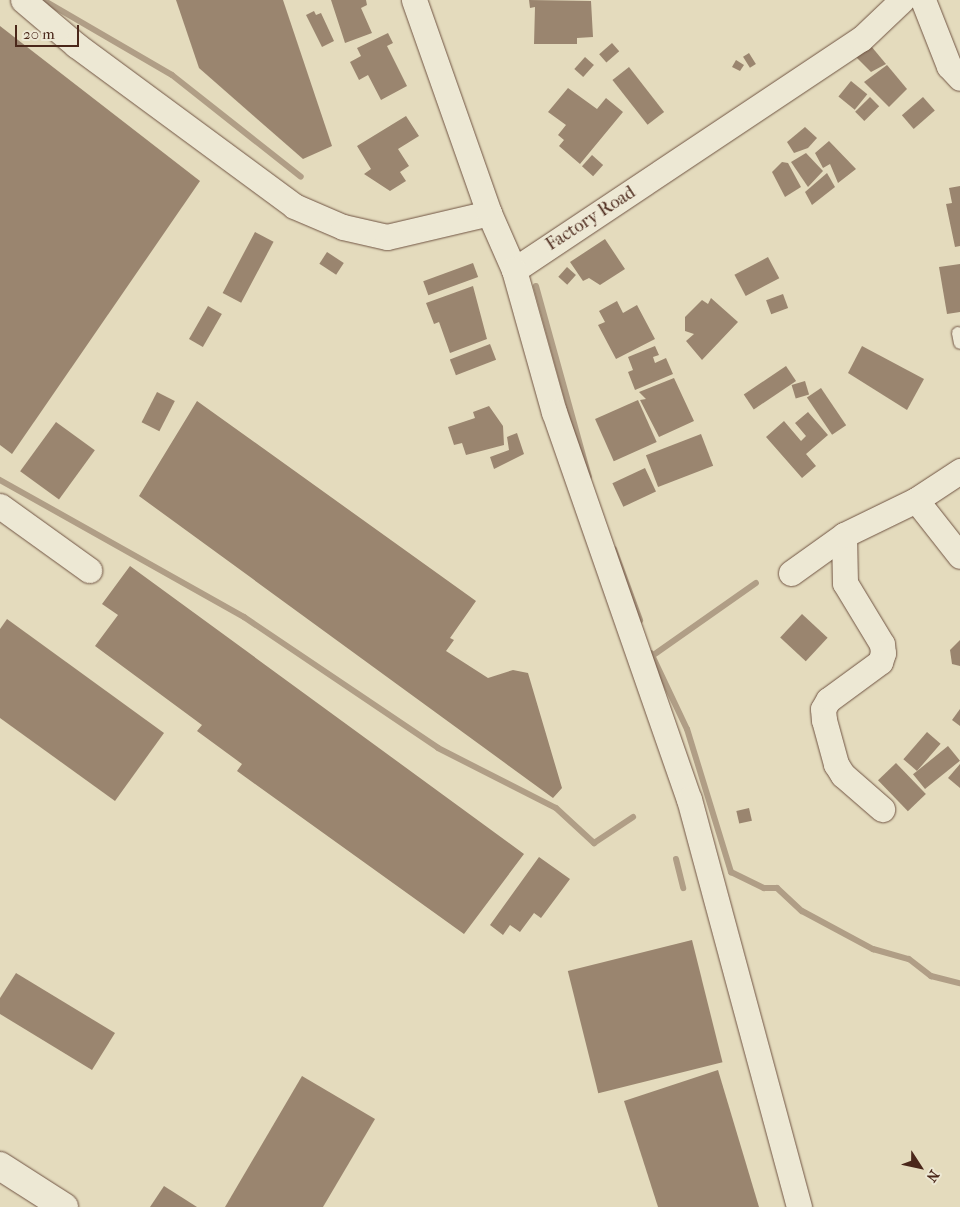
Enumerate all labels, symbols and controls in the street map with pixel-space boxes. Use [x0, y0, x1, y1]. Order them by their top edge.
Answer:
scale bar [18, 15, 81, 47]
text: 20 m [23, 25, 55, 43]
street label: Factory Road [542, 182, 640, 256]
north arrow [895, 1142, 945, 1192]
text: N [923, 1167, 943, 1185]

